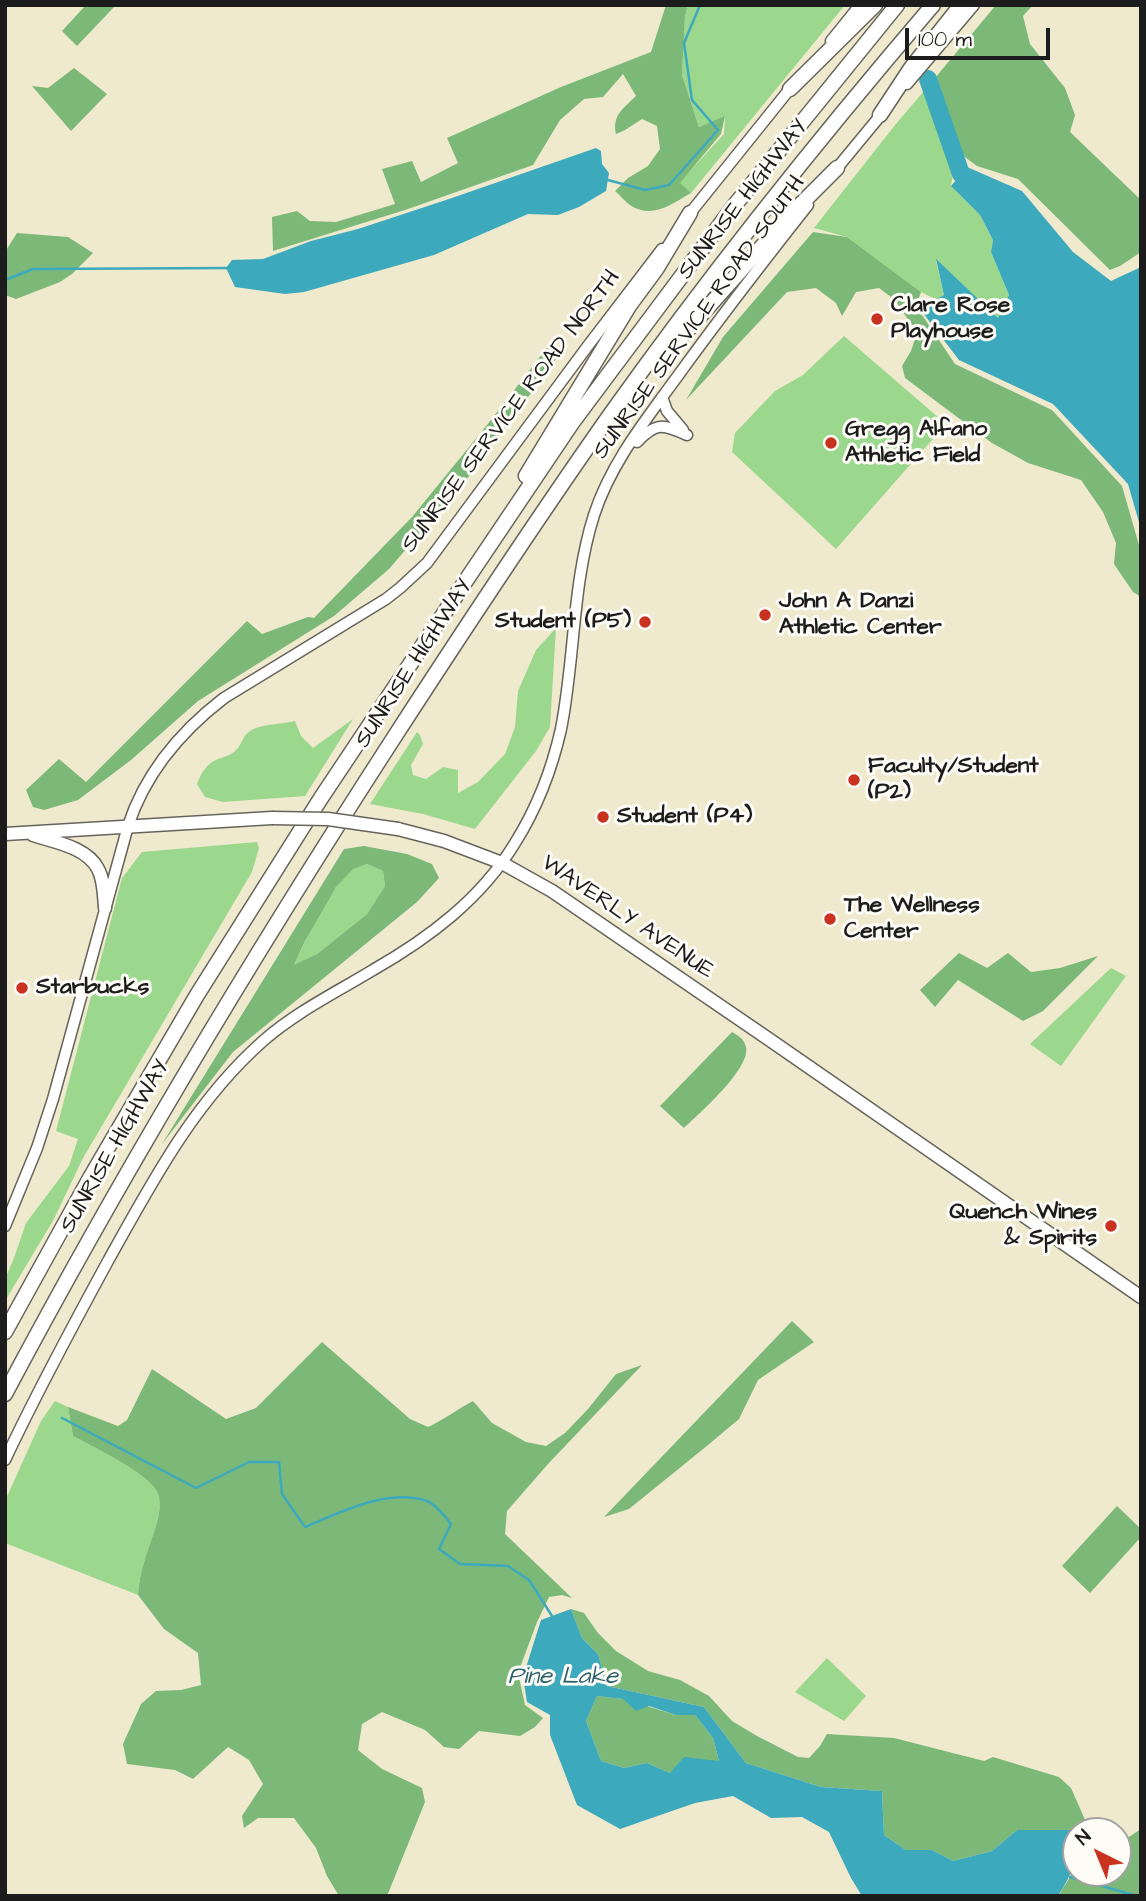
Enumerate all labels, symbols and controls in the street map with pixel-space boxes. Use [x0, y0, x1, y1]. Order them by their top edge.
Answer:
scale bar [908, 14, 1053, 58]
text: 100 m [918, 25, 972, 54]
street label: SUNRISE HIGHWAY [673, 114, 815, 286]
street label: SUNRISE SERVICE ROAD SOUTH [588, 171, 812, 465]
street label: SUNRISE SERVICE ROAD NORTH [397, 265, 627, 559]
place label: Clare Rose Playhouse [891, 292, 1010, 346]
marker: Clare Rose Playhouse [869, 311, 885, 327]
place label: Gregg Alfano Athletic Field [845, 416, 987, 470]
marker: Gregg Alfano Athletic Field [823, 435, 839, 451]
street label: SUNRISE HIGHWAY [350, 575, 480, 753]
place label: John A Danzi Athletic Center [779, 588, 942, 642]
marker: John A Danzi Athletic Center [757, 607, 773, 623]
place label: Student (P5) [495, 608, 631, 636]
marker: Student (P5) [637, 614, 653, 630]
place label: Faculty/Student (P2) [868, 753, 1039, 807]
marker: Faculty/Student (P2) [846, 772, 862, 788]
place label: Student (P4) [617, 803, 752, 831]
marker: Student (P4) [595, 809, 611, 825]
street label: WAVERLY AVENUE [536, 850, 718, 986]
place label: The Wellness Center [844, 892, 980, 946]
marker: The Wellness Center [822, 911, 838, 927]
place label: Starbucks [36, 974, 149, 1002]
marker: Starbucks [14, 980, 30, 996]
street label: SUNRISE HIGHWAY [55, 1055, 177, 1239]
place label: Quench Wines & Spirits [949, 1199, 1097, 1253]
marker: Quench Wines & Spirits [1103, 1218, 1119, 1234]
water label: Pine Lake [508, 1664, 618, 1692]
north arrow [1062, 1817, 1132, 1887]
text: N [1070, 1824, 1097, 1852]

